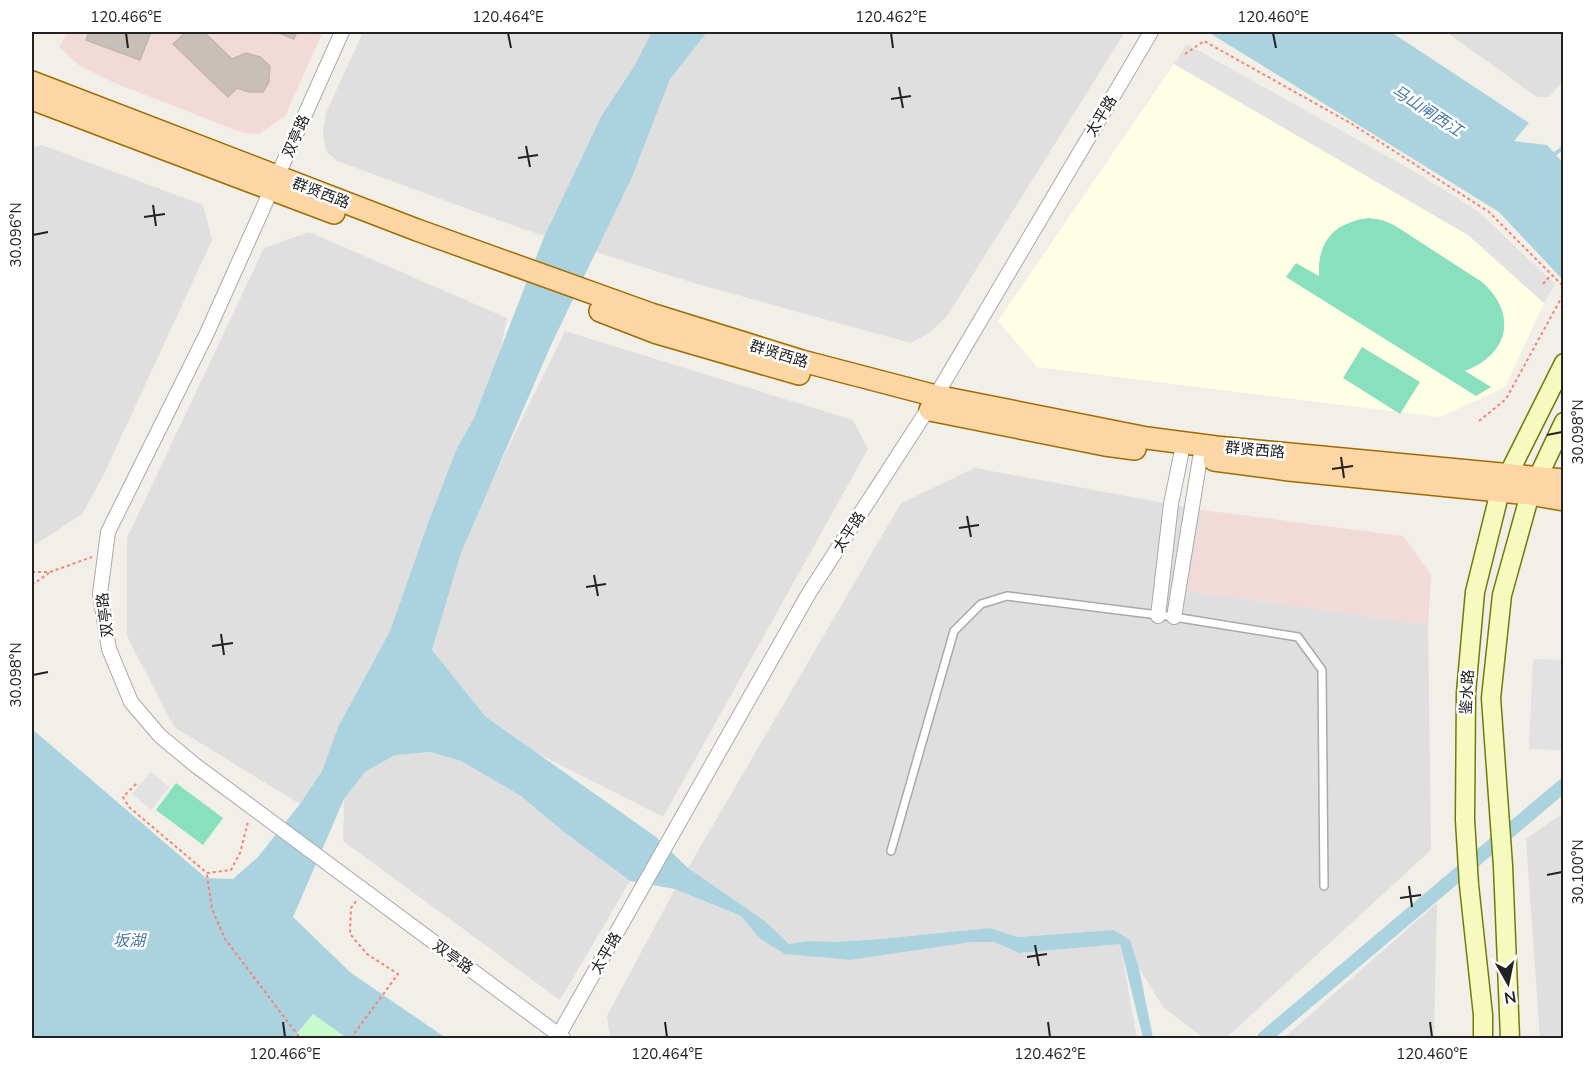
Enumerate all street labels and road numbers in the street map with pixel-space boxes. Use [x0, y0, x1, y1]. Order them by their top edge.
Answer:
street label: 太平路 [1081, 92, 1121, 140]
street label: 双亭路 [278, 111, 314, 161]
street label: 群贤西路 [289, 173, 353, 213]
street label: 群贤西路 [747, 336, 811, 372]
street label: 群贤西路 [1224, 437, 1286, 463]
street label: 太平路 [828, 508, 870, 556]
street label: 双亭路 [92, 591, 118, 639]
street label: 鉴水路 [1456, 669, 1478, 715]
street label: 太平路 [586, 929, 626, 977]
street label: 双亭路 [429, 936, 477, 978]

